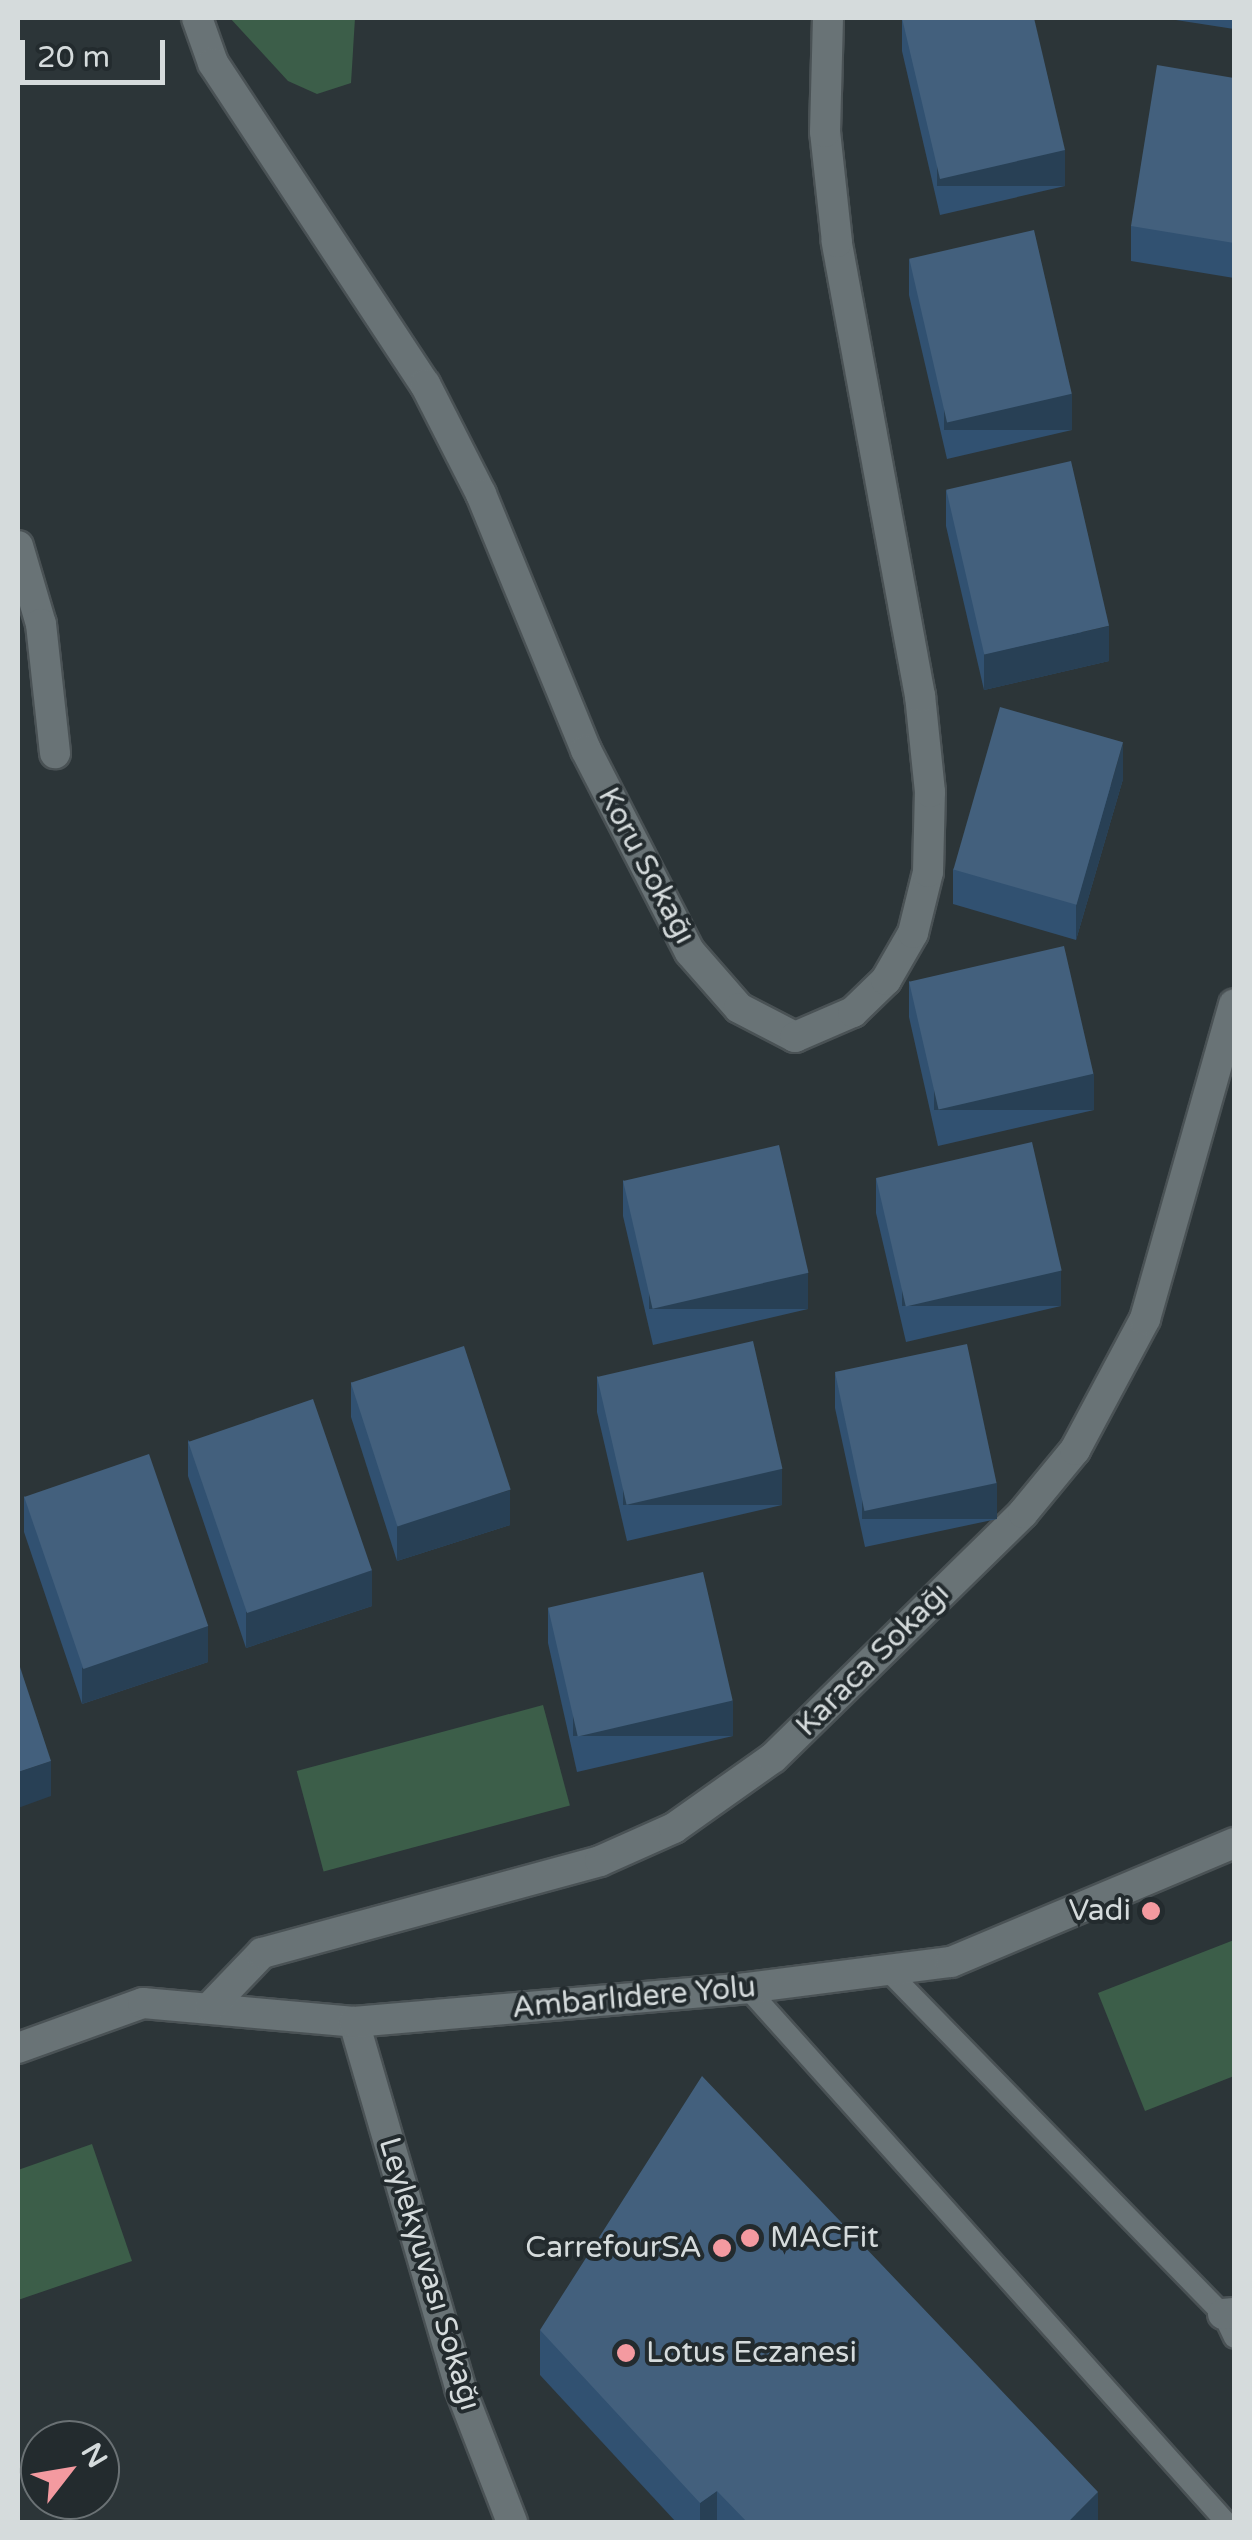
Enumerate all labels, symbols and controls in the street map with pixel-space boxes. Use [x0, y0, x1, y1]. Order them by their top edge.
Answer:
scale bar [25, 20, 170, 82]
text: 20 m [37, 39, 110, 76]
street label: Koru Sokağı [590, 782, 702, 950]
street label: Karaca Sokağı [789, 1576, 957, 1744]
place label: Vadi [1069, 1893, 1131, 1929]
marker: Vadi [1140, 1900, 1162, 1922]
street label: Ambarlıdere Yolu [511, 1969, 757, 2027]
street label: Leylekyuvası Sokağı [370, 2133, 488, 2415]
place label: MACFit [770, 2220, 879, 2256]
marker: MACFit [739, 2227, 761, 2249]
place label: CarrefourSA [525, 2230, 702, 2266]
marker: CarrefourSA [711, 2237, 733, 2259]
place label: Lotus Eczanesi [646, 2335, 857, 2371]
marker: Lotus Eczanesi [615, 2342, 637, 2364]
north arrow [20, 2420, 120, 2520]
text: N [74, 2437, 114, 2474]

